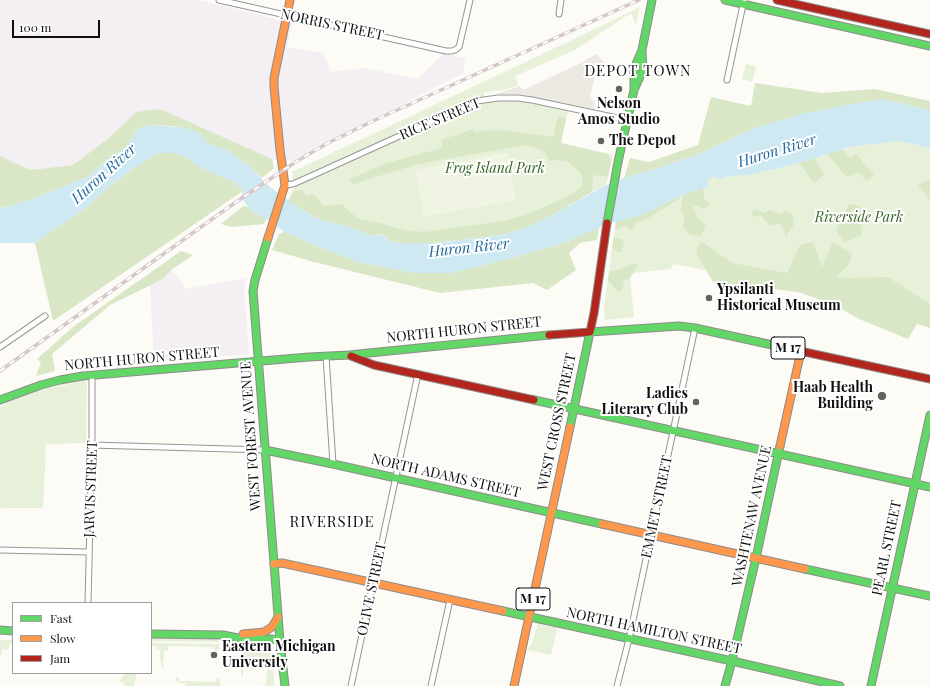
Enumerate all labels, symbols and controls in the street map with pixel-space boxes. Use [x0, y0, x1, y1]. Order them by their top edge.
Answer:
street label: NORRIS STREET [279, 6, 385, 44]
scale bar [14, 12, 102, 38]
text: 100 m [19, 19, 51, 35]
district label: DEPOT TOWN [584, 62, 692, 80]
marker: Nelson Amos Studio [614, 84, 624, 94]
street label: RICE STREET [397, 94, 483, 144]
place label: Nelson Amos Studio [578, 96, 660, 128]
water label: Huron River [736, 131, 818, 171]
place label: The Depot [609, 133, 676, 149]
marker: The Depot [596, 136, 606, 146]
water label: Huron River [68, 140, 140, 208]
park label: Frog Island Park [445, 161, 545, 177]
park label: Riverside Park [815, 210, 903, 226]
water label: Huron River [428, 235, 510, 261]
place label: Ypsilanti Historical Museum [717, 282, 841, 314]
marker: Ypsilanti Historical Museum [704, 293, 714, 303]
street label: NORTH HURON STREET [386, 314, 542, 346]
road number: M 17 [771, 337, 805, 359]
street label: NORTH HURON STREET [64, 344, 220, 374]
street label: WEST CROSS STREET [534, 352, 580, 492]
street label: WEST FOREST AVENUE [237, 361, 265, 511]
place label: Haab Health Building [793, 380, 873, 412]
place label: Ladies Literary Club [601, 386, 688, 418]
marker: Haab Health Building [876, 390, 888, 402]
marker: Ladies Literary Club [691, 397, 701, 407]
street label: JARVIS STREET [81, 440, 101, 538]
street label: WASHTENAW AVENUE [729, 444, 775, 588]
street label: NORTH ADAMS STREET [370, 451, 522, 501]
street label: EMMET STREET [638, 454, 676, 560]
street label: PEARL STREET [869, 499, 905, 597]
district label: RIVERSIDE [289, 513, 375, 531]
street label: OLIVE STREET [354, 541, 390, 637]
road number: M 17 [516, 588, 550, 610]
legend [12, 602, 152, 674]
street label: NORTH HAMILTON STREET [565, 604, 743, 658]
text: Fast [50, 610, 72, 626]
text: Slow [50, 630, 76, 646]
place label: Eastern Michigan University [222, 639, 336, 672]
text: Jam [50, 650, 70, 666]
marker: Eastern Michigan University [209, 650, 219, 660]

